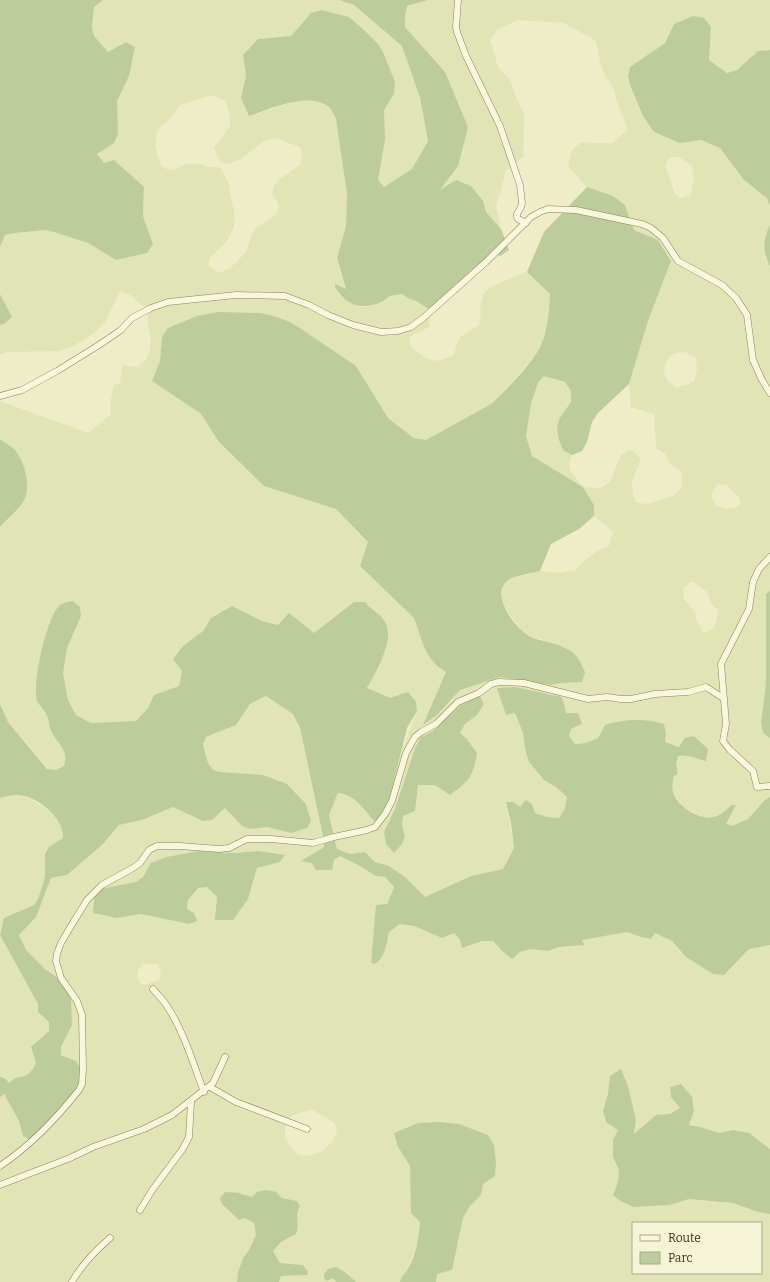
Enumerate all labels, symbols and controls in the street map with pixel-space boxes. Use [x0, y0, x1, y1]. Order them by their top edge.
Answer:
legend [632, 1222, 762, 1274]
text: Route [668, 1231, 701, 1245]
text: Parc [668, 1251, 693, 1265]

